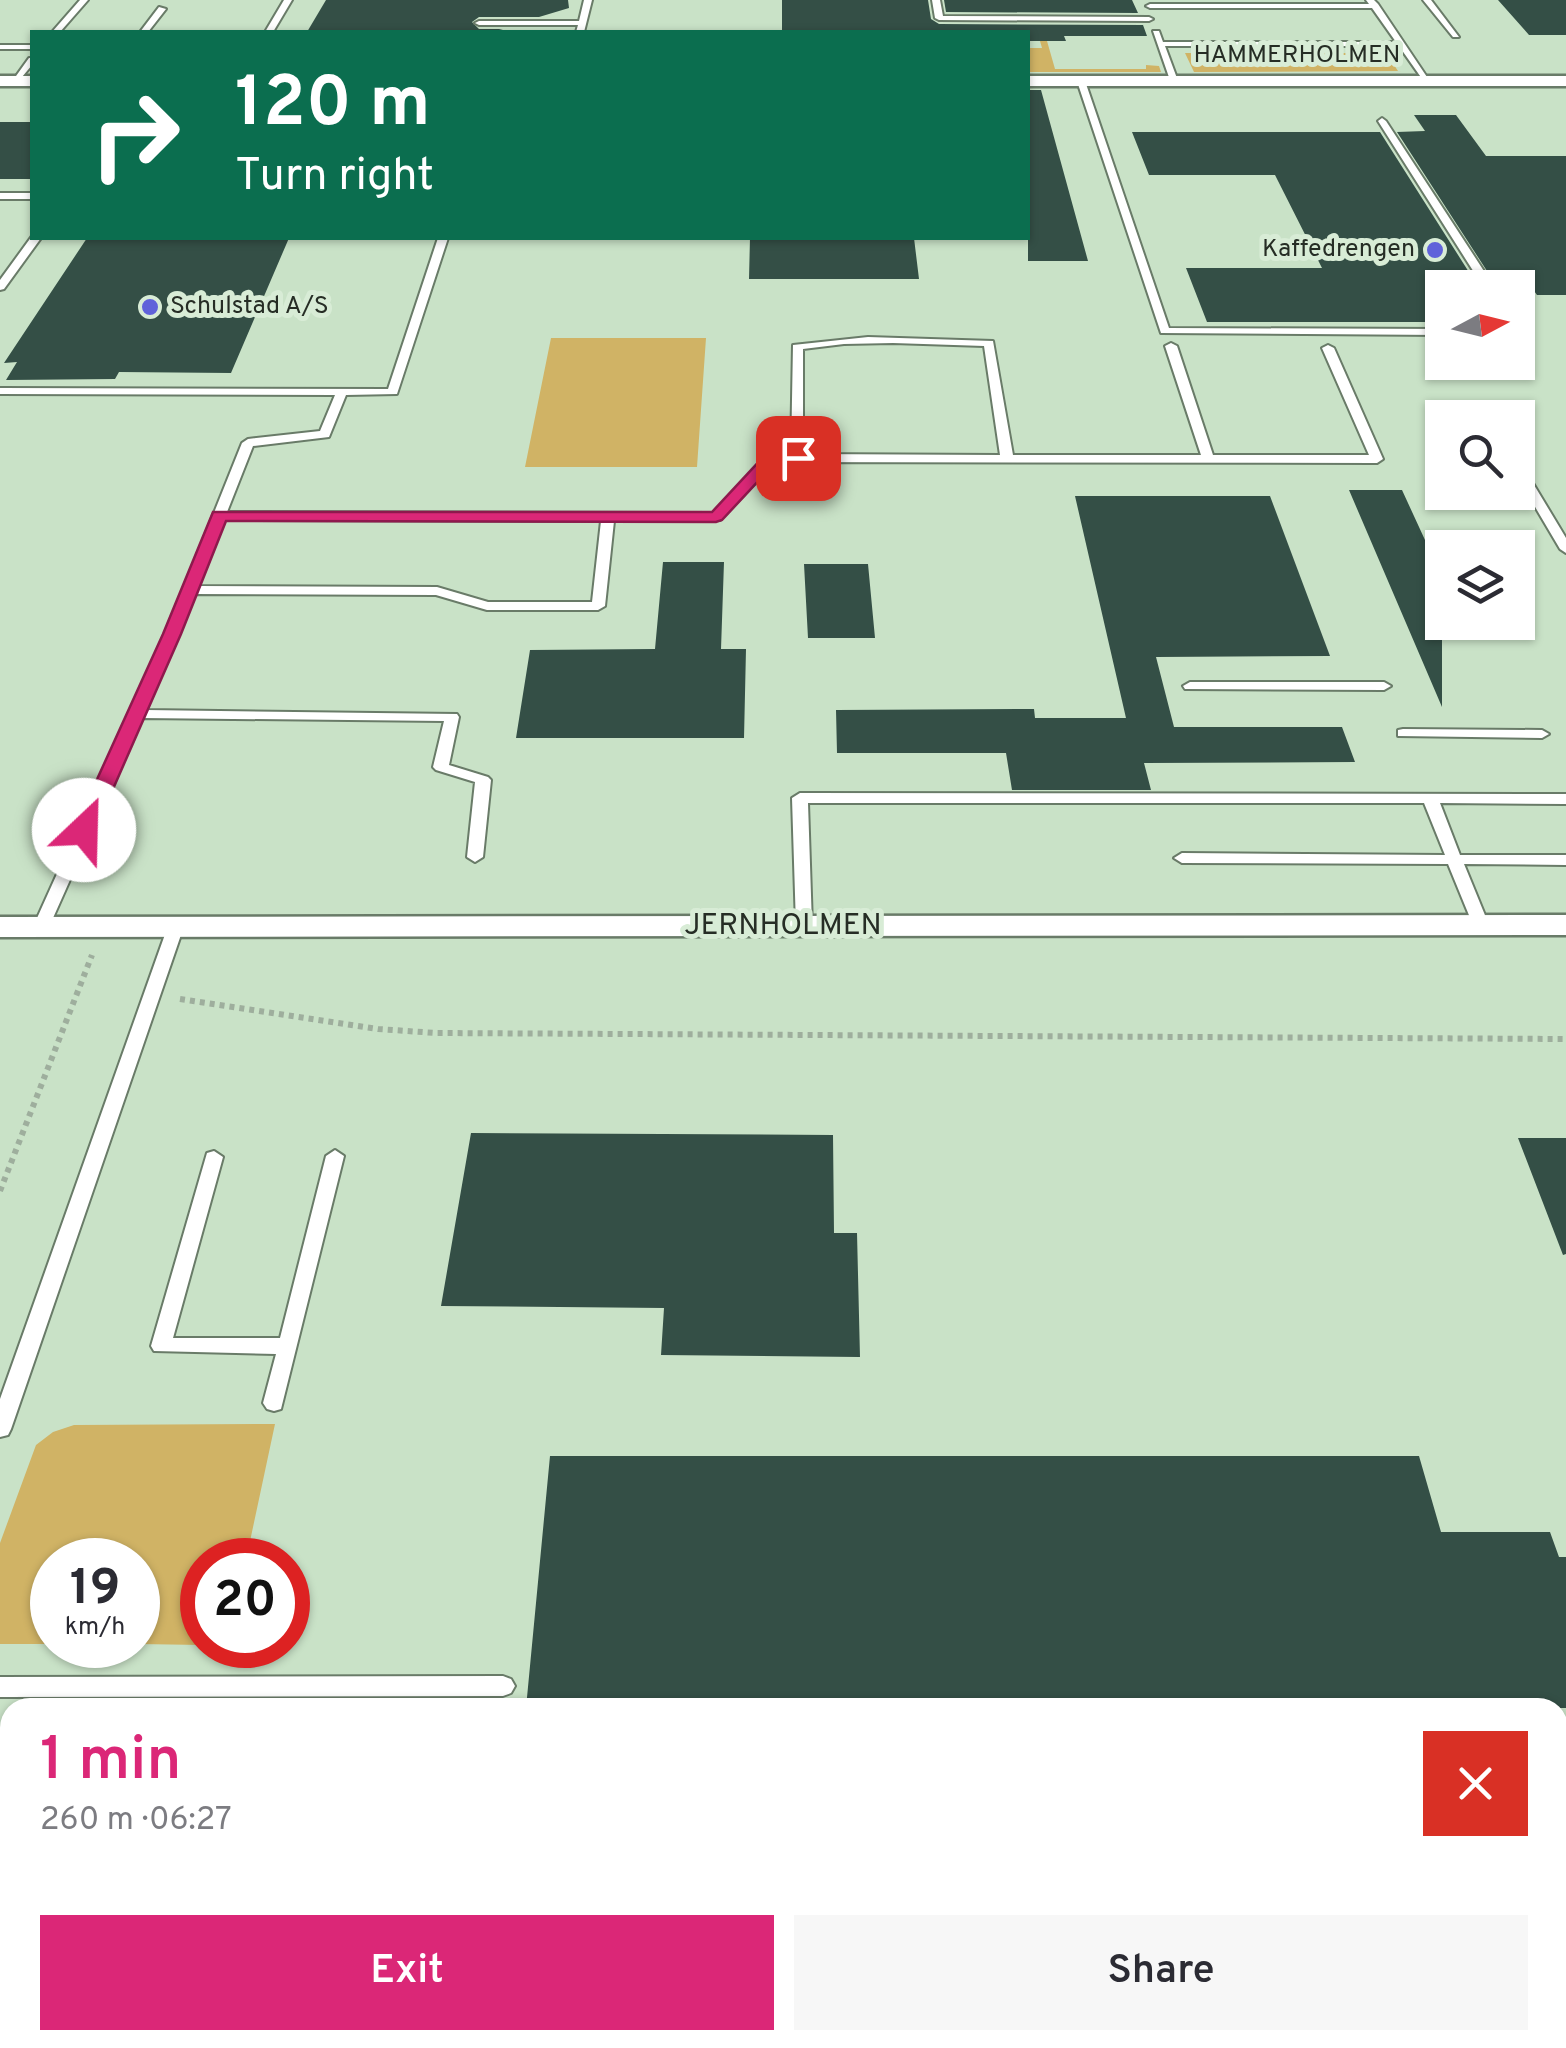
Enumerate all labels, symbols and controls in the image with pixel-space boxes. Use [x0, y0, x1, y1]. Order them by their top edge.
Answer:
street label: HAMMERHOLMEN [1194, 40, 1400, 72]
text: 120 m [235, 62, 431, 151]
icon: right [70, 70, 200, 200]
text: Turn right [235, 149, 434, 206]
place label: Kaffedrengen [1262, 234, 1415, 266]
marker: Kaffedrengen [1424, 239, 1446, 261]
north arrow [1425, 270, 1535, 380]
map controls [1425, 270, 1535, 640]
place label: Schulstad A/S [170, 291, 329, 323]
marker: Schulstad A/S [139, 296, 161, 318]
button: search [1425, 400, 1535, 510]
pin [756, 416, 841, 501]
icon: arrive [771, 431, 826, 486]
button: layers [1425, 530, 1535, 640]
position arrow [32, 778, 136, 882]
street label: JERNHOLMEN [684, 908, 882, 945]
speed limit sign: 20 [180, 1538, 310, 1668]
text: 19 [70, 1559, 120, 1622]
text: km/h [65, 1612, 125, 1644]
text: 1 min [40, 1725, 181, 1801]
button: close [1423, 1731, 1528, 1836]
text: 260 m · 06:27 [40, 1801, 232, 1841]
button: Exit [40, 1915, 774, 2030]
button: Share [794, 1915, 1528, 2030]

